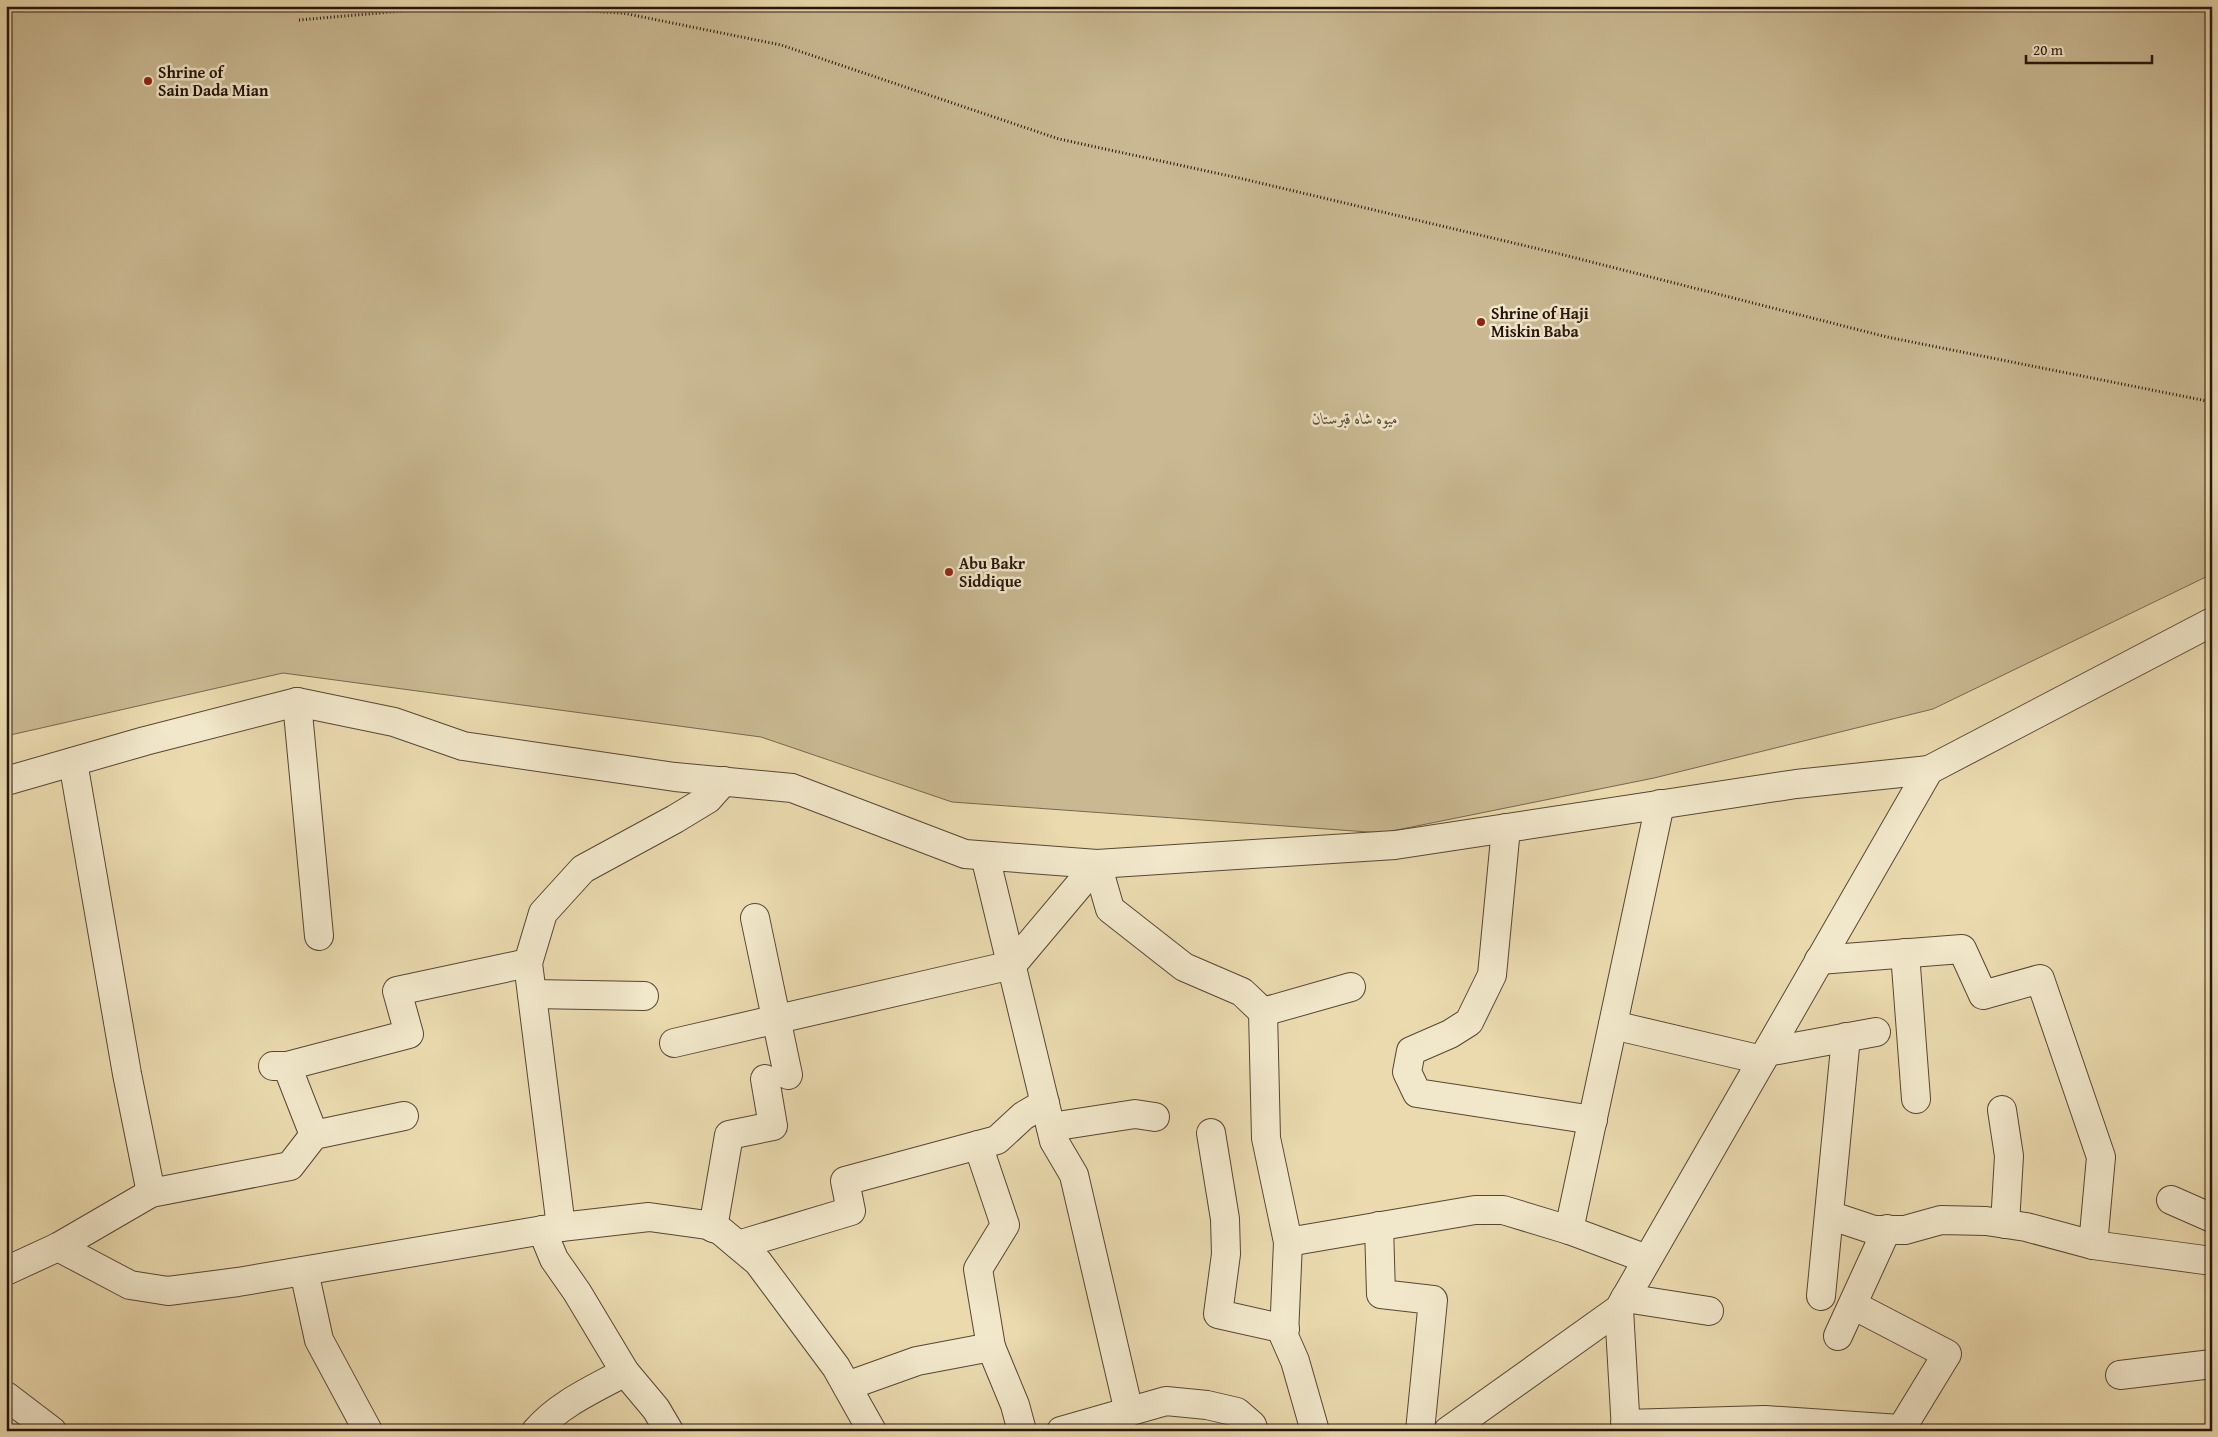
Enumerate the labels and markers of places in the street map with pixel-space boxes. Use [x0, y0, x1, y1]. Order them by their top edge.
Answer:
place label: Shrine of Sain Dada Mian [158, 60, 269, 102]
marker: Shrine of Sain Dada Mian [142, 75, 154, 87]
place label: Shrine of Haji Miskin Baba [1491, 301, 1589, 343]
marker: Shrine of Haji Miskin Baba [1475, 316, 1487, 328]
place label: Abu Bakr Siddique [959, 551, 1026, 593]
marker: Abu Bakr Siddique [943, 566, 955, 578]

